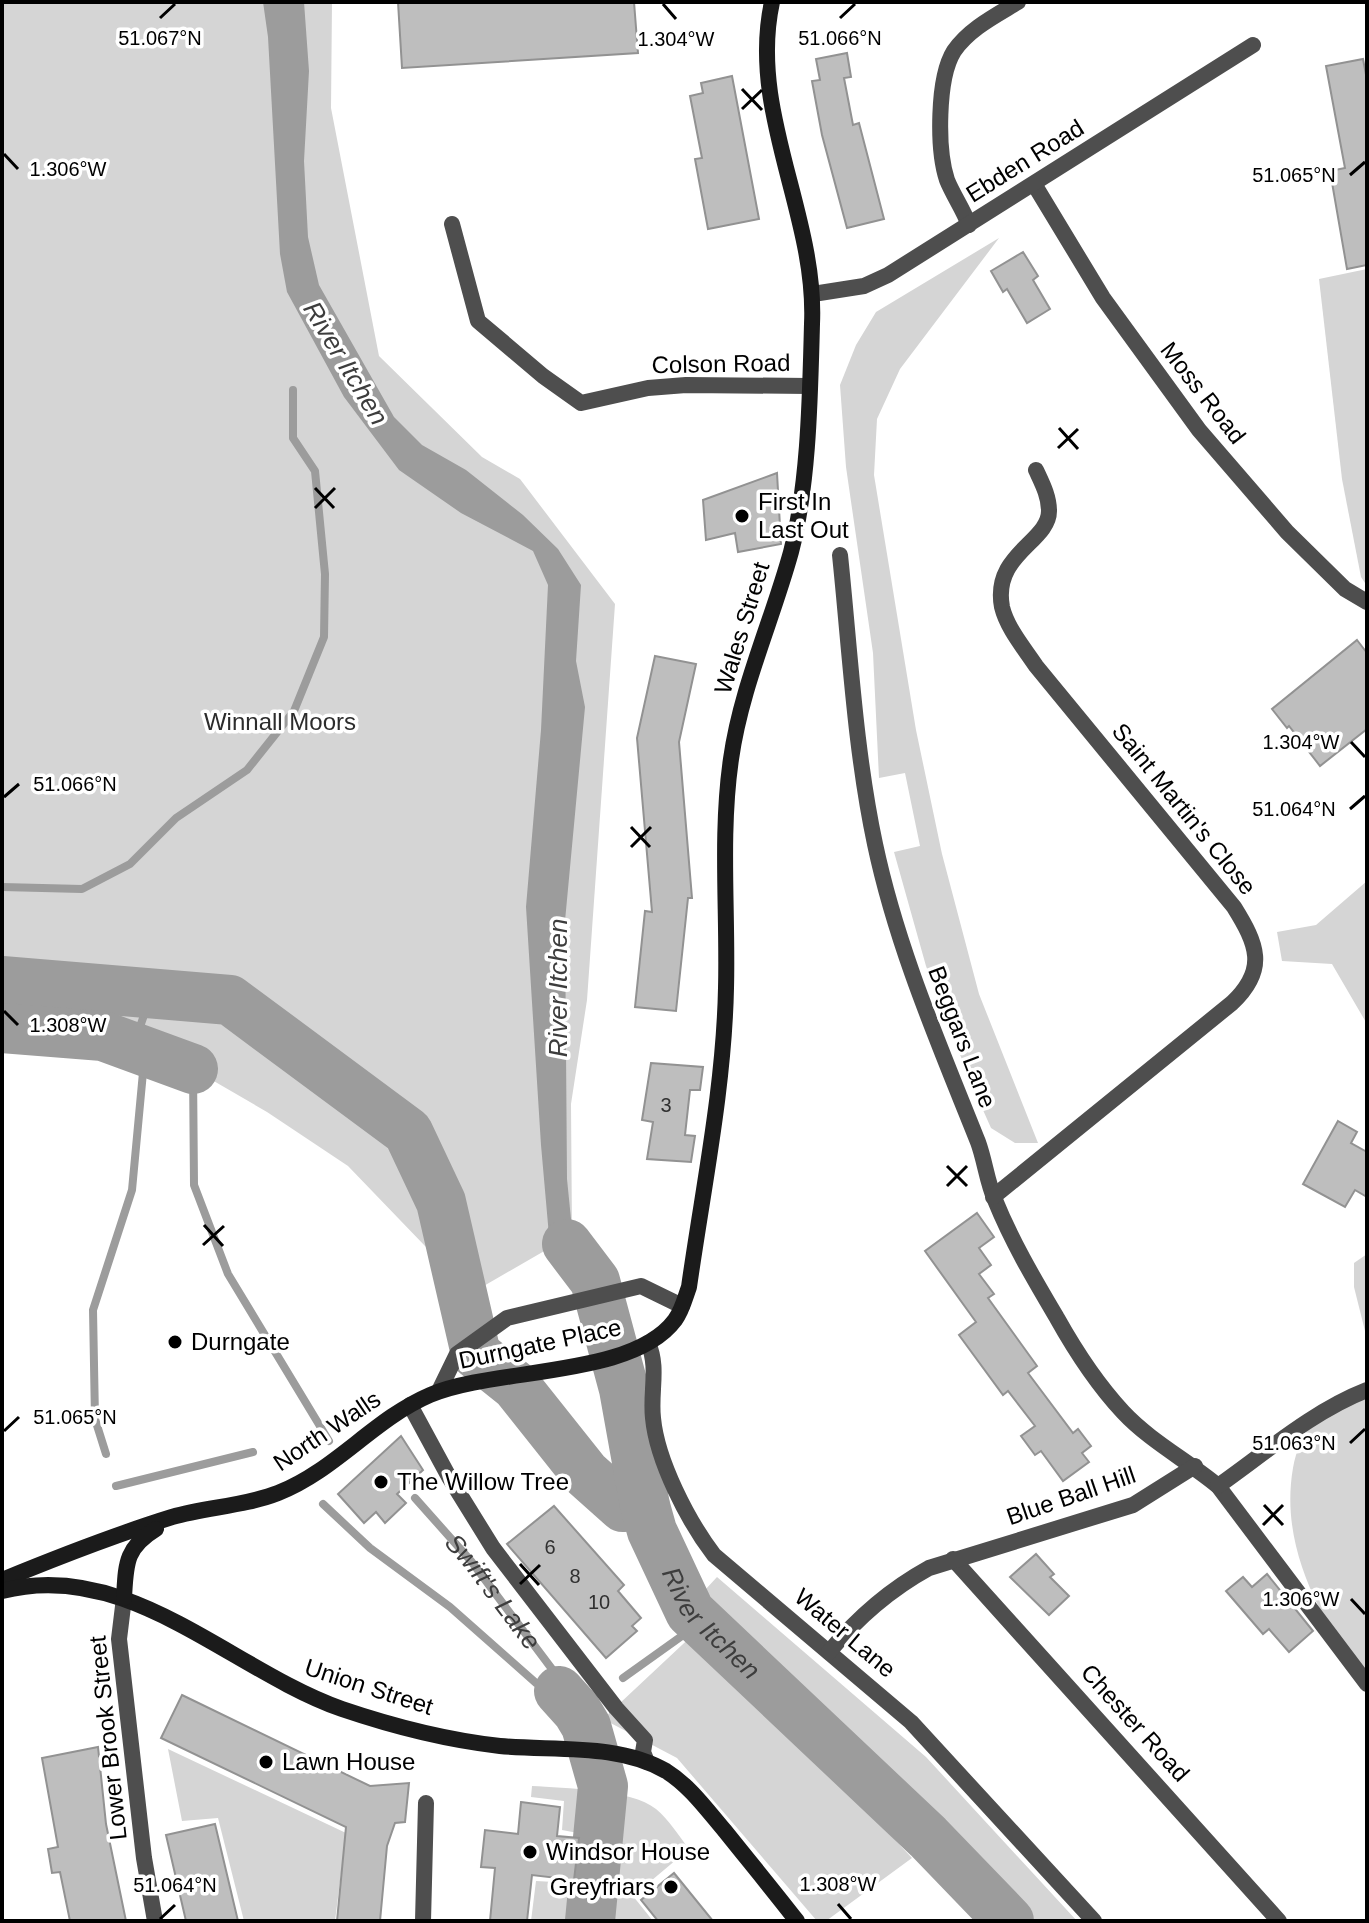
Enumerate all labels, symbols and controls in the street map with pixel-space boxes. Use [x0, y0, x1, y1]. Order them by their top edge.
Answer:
text: 51.067°N [118, 27, 202, 49]
text: 51.066°N [798, 27, 882, 49]
text: 1.304°W [638, 28, 715, 50]
street label: Ebden Road [961, 114, 1088, 207]
text: 1.306°W [30, 158, 107, 180]
text: 51.065°N [1252, 164, 1336, 186]
water label: River Itchen [297, 296, 395, 430]
street label: Moss Road [1155, 337, 1251, 449]
street label: Colson Road [651, 349, 791, 378]
place label: First In Last Out [758, 488, 849, 543]
marker: First In Last Out [733, 507, 751, 525]
street label: Wales Street [709, 558, 774, 697]
park label: Winnall Moors [204, 708, 356, 735]
street label: Saint Martin's Close [1107, 718, 1262, 900]
text: 1.304°W [1263, 731, 1340, 753]
text: 51.066°N [33, 773, 117, 795]
text: 51.064°N [1252, 798, 1336, 820]
water label: River Itchen [543, 919, 573, 1057]
street label: Beggars Lane [923, 962, 1002, 1111]
text: 1.308°W [30, 1014, 107, 1036]
house number: 3 [660, 1094, 672, 1116]
street label: Durngate Place [456, 1313, 624, 1374]
place label: Durngate [191, 1328, 290, 1355]
marker: Durngate [166, 1333, 184, 1351]
street label: North Walls [268, 1385, 385, 1476]
text: 51.065°N [33, 1406, 117, 1428]
text: 51.063°N [1252, 1432, 1336, 1454]
street label: Blue Ball Hill [1003, 1461, 1139, 1530]
place label: The Willow Tree [397, 1468, 569, 1495]
marker: The Willow Tree [372, 1473, 390, 1491]
water label: Swift's Lake [439, 1528, 547, 1655]
house number: 6 [544, 1536, 556, 1558]
water label: River Itchen [656, 1562, 766, 1685]
house number: 8 [569, 1565, 581, 1587]
street label: Water Lane [789, 1583, 901, 1683]
text: 1.306°W [1263, 1588, 1340, 1610]
house number: 10 [588, 1591, 610, 1613]
street label: Lower Brook Street [83, 1634, 132, 1842]
street label: Union Street [302, 1653, 437, 1720]
street label: Chester Road [1076, 1659, 1195, 1787]
place label: Lawn House [282, 1748, 415, 1775]
marker: Lawn House [257, 1753, 275, 1771]
place label: Windsor House [546, 1838, 710, 1865]
marker: Windsor House [521, 1843, 539, 1861]
place label: Greyfriars [550, 1873, 655, 1900]
text: 1.308°W [800, 1873, 877, 1895]
text: 51.064°N [133, 1874, 217, 1896]
marker: Greyfriars [662, 1878, 680, 1896]

